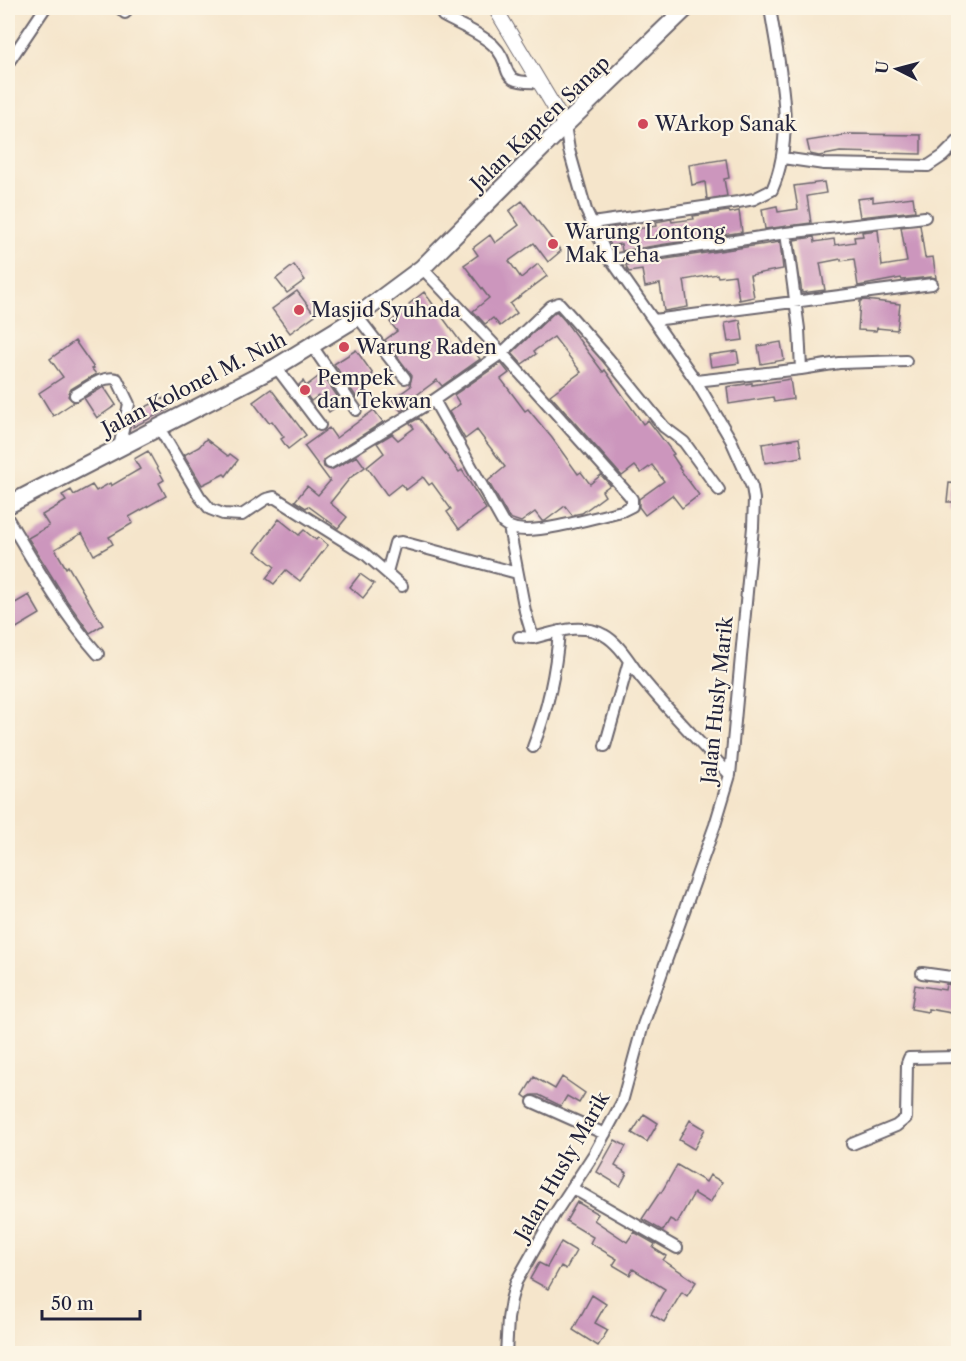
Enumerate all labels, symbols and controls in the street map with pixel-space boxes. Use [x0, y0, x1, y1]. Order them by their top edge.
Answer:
north arrow [867, 39, 927, 99]
street label: Jalan Kapten Sanap [463, 50, 615, 198]
text: U [871, 60, 893, 75]
place label: WArkop Sanak [654, 112, 798, 136]
marker: WArkop Sanak [636, 117, 650, 131]
place label: Warung Lontong Mak Leha [564, 220, 726, 267]
marker: Warung Lontong Mak Leha [546, 237, 560, 251]
place label: Masjid Syuhada [311, 298, 461, 322]
marker: Masjid Syuhada [292, 303, 306, 317]
street label: Jalan Kolonel M. Nuh [95, 327, 291, 442]
place label: Warung Raden [355, 335, 497, 359]
marker: Warung Raden [337, 340, 351, 354]
place label: Pempek dan Tekwan [317, 366, 432, 413]
marker: Pempek dan Tekwan [298, 383, 312, 397]
street label: Jalan Husly Marik [696, 614, 738, 788]
street label: Jalan Husly Marik [508, 1086, 615, 1247]
scale bar [42, 1283, 140, 1321]
text: 50 m [51, 1293, 94, 1315]

